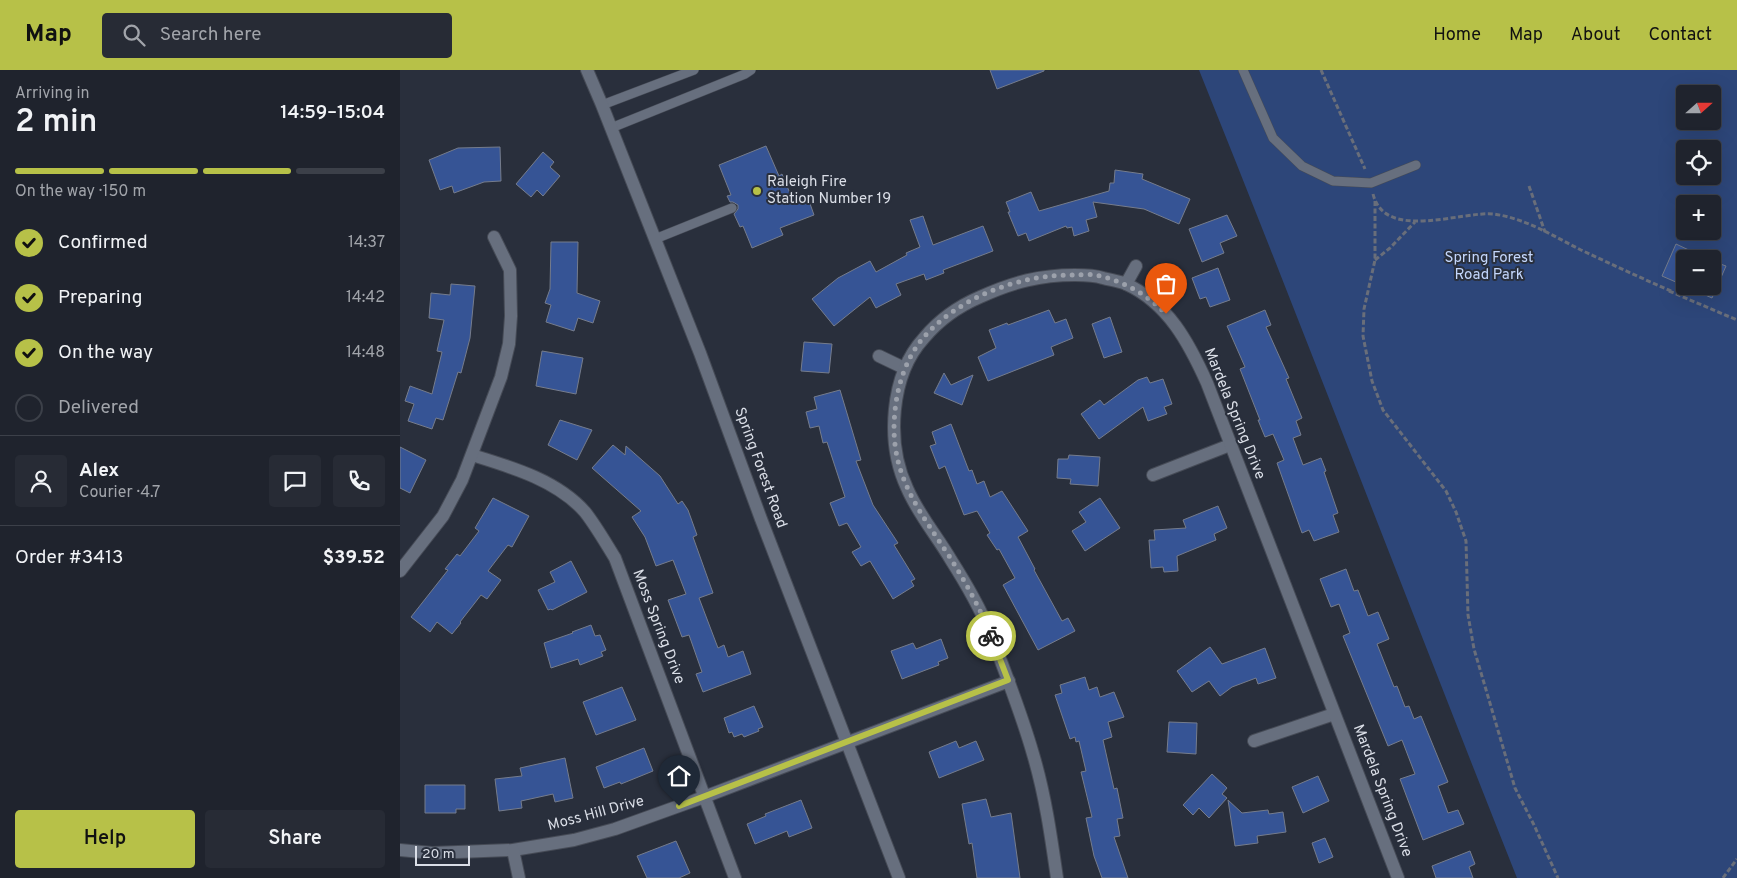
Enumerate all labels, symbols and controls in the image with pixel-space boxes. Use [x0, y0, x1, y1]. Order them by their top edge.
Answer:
search box [102, 13, 452, 58]
text: Map [25, 20, 72, 50]
icon: search [120, 21, 148, 49]
text: Search here [160, 23, 261, 47]
text: Home [1433, 24, 1481, 47]
text: Map [1509, 24, 1543, 47]
text: About [1571, 24, 1620, 47]
text: Contact [1648, 24, 1712, 47]
text: Arriving in [15, 84, 90, 104]
north arrow [1676, 85, 1721, 130]
map controls [1676, 85, 1721, 295]
text: 14:59–15:04 [280, 101, 385, 125]
text: 2 min [15, 103, 97, 143]
button: locate [1676, 140, 1721, 185]
place label: Raleigh Fire Station Number 19 [767, 173, 891, 209]
text: On the way · 150 m [15, 182, 146, 202]
marker: Raleigh Fire Station Number 19 [751, 185, 763, 197]
button: + [1676, 195, 1721, 240]
icon: check [15, 229, 43, 257]
text: Confirmed [58, 231, 148, 255]
text: 14:37 [348, 233, 385, 253]
park label: Spring Forest Road Park [1444, 249, 1534, 285]
button: − [1676, 250, 1721, 295]
pin [1145, 263, 1187, 314]
icon: bag [1152, 270, 1180, 298]
icon: check [15, 284, 43, 312]
text: Preparing [58, 286, 142, 310]
text: 14:42 [346, 288, 385, 308]
icon: check [15, 339, 43, 367]
text: On the way [58, 341, 153, 365]
text: 14:48 [346, 343, 385, 363]
street label: Mardela Spring Drive [1199, 345, 1269, 483]
text: Delivered [58, 396, 139, 420]
street label: Spring Forest Road [729, 405, 791, 531]
button: person [15, 455, 67, 507]
button: chat [269, 455, 321, 507]
button: phone [333, 455, 385, 507]
text: Alex [79, 459, 119, 483]
text: Courier · 4.7 [79, 483, 160, 503]
text: Order #3413 [15, 546, 124, 570]
text: $39.52 [323, 546, 385, 570]
street label: Moss Spring Drive [627, 567, 689, 687]
courier [966, 611, 1016, 661]
icon: bike [977, 622, 1005, 650]
street label: Mardela Spring Drive [1348, 722, 1416, 860]
pin [658, 755, 700, 806]
icon: home [665, 762, 693, 790]
street label: Moss Hill Drive [546, 792, 646, 836]
button: Help [15, 810, 195, 868]
button: Share [205, 810, 385, 868]
scale bar [415, 843, 470, 866]
text: 20 m [422, 846, 455, 863]

